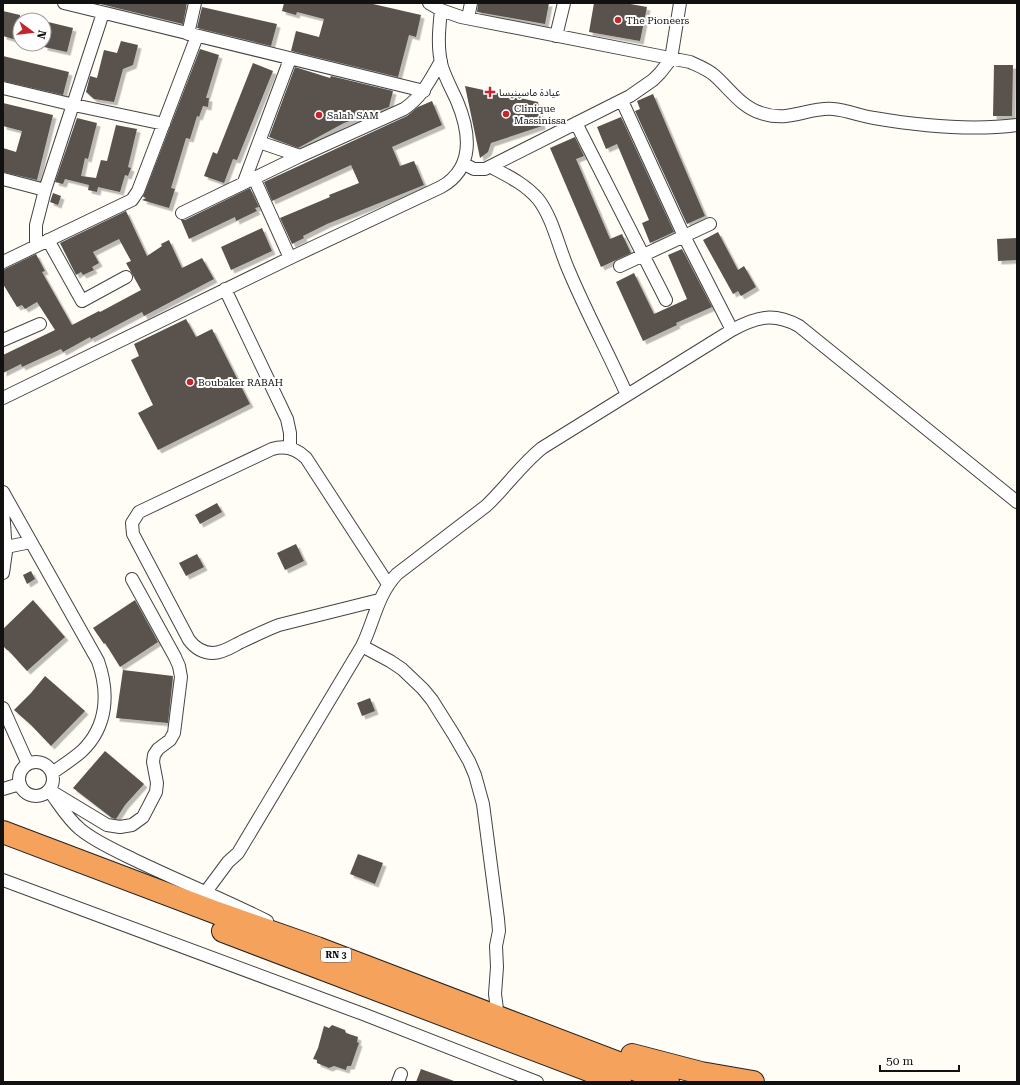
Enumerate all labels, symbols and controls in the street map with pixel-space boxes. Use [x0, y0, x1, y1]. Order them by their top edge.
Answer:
north arrow [12, 12, 52, 52]
marker: The Pioneers [613, 15, 623, 25]
place label: The Pioneers [626, 15, 690, 26]
text: N [34, 29, 49, 41]
marker: عيادة ماسينيسا [484, 86, 496, 98]
place label: عيادة ماسينيسا [499, 87, 560, 98]
place label: Clinique Massinissa [514, 103, 567, 126]
marker: Clinique Massinissa [501, 109, 511, 119]
marker: Salah SAM [314, 110, 324, 120]
place label: Salah SAM [327, 110, 379, 121]
marker: Boubaker RABAH [185, 377, 195, 387]
place label: Boubaker RABAH [198, 377, 283, 388]
road number: RN 3 [321, 948, 351, 962]
scale bar [880, 1047, 959, 1073]
text: 50 m [886, 1054, 913, 1068]

